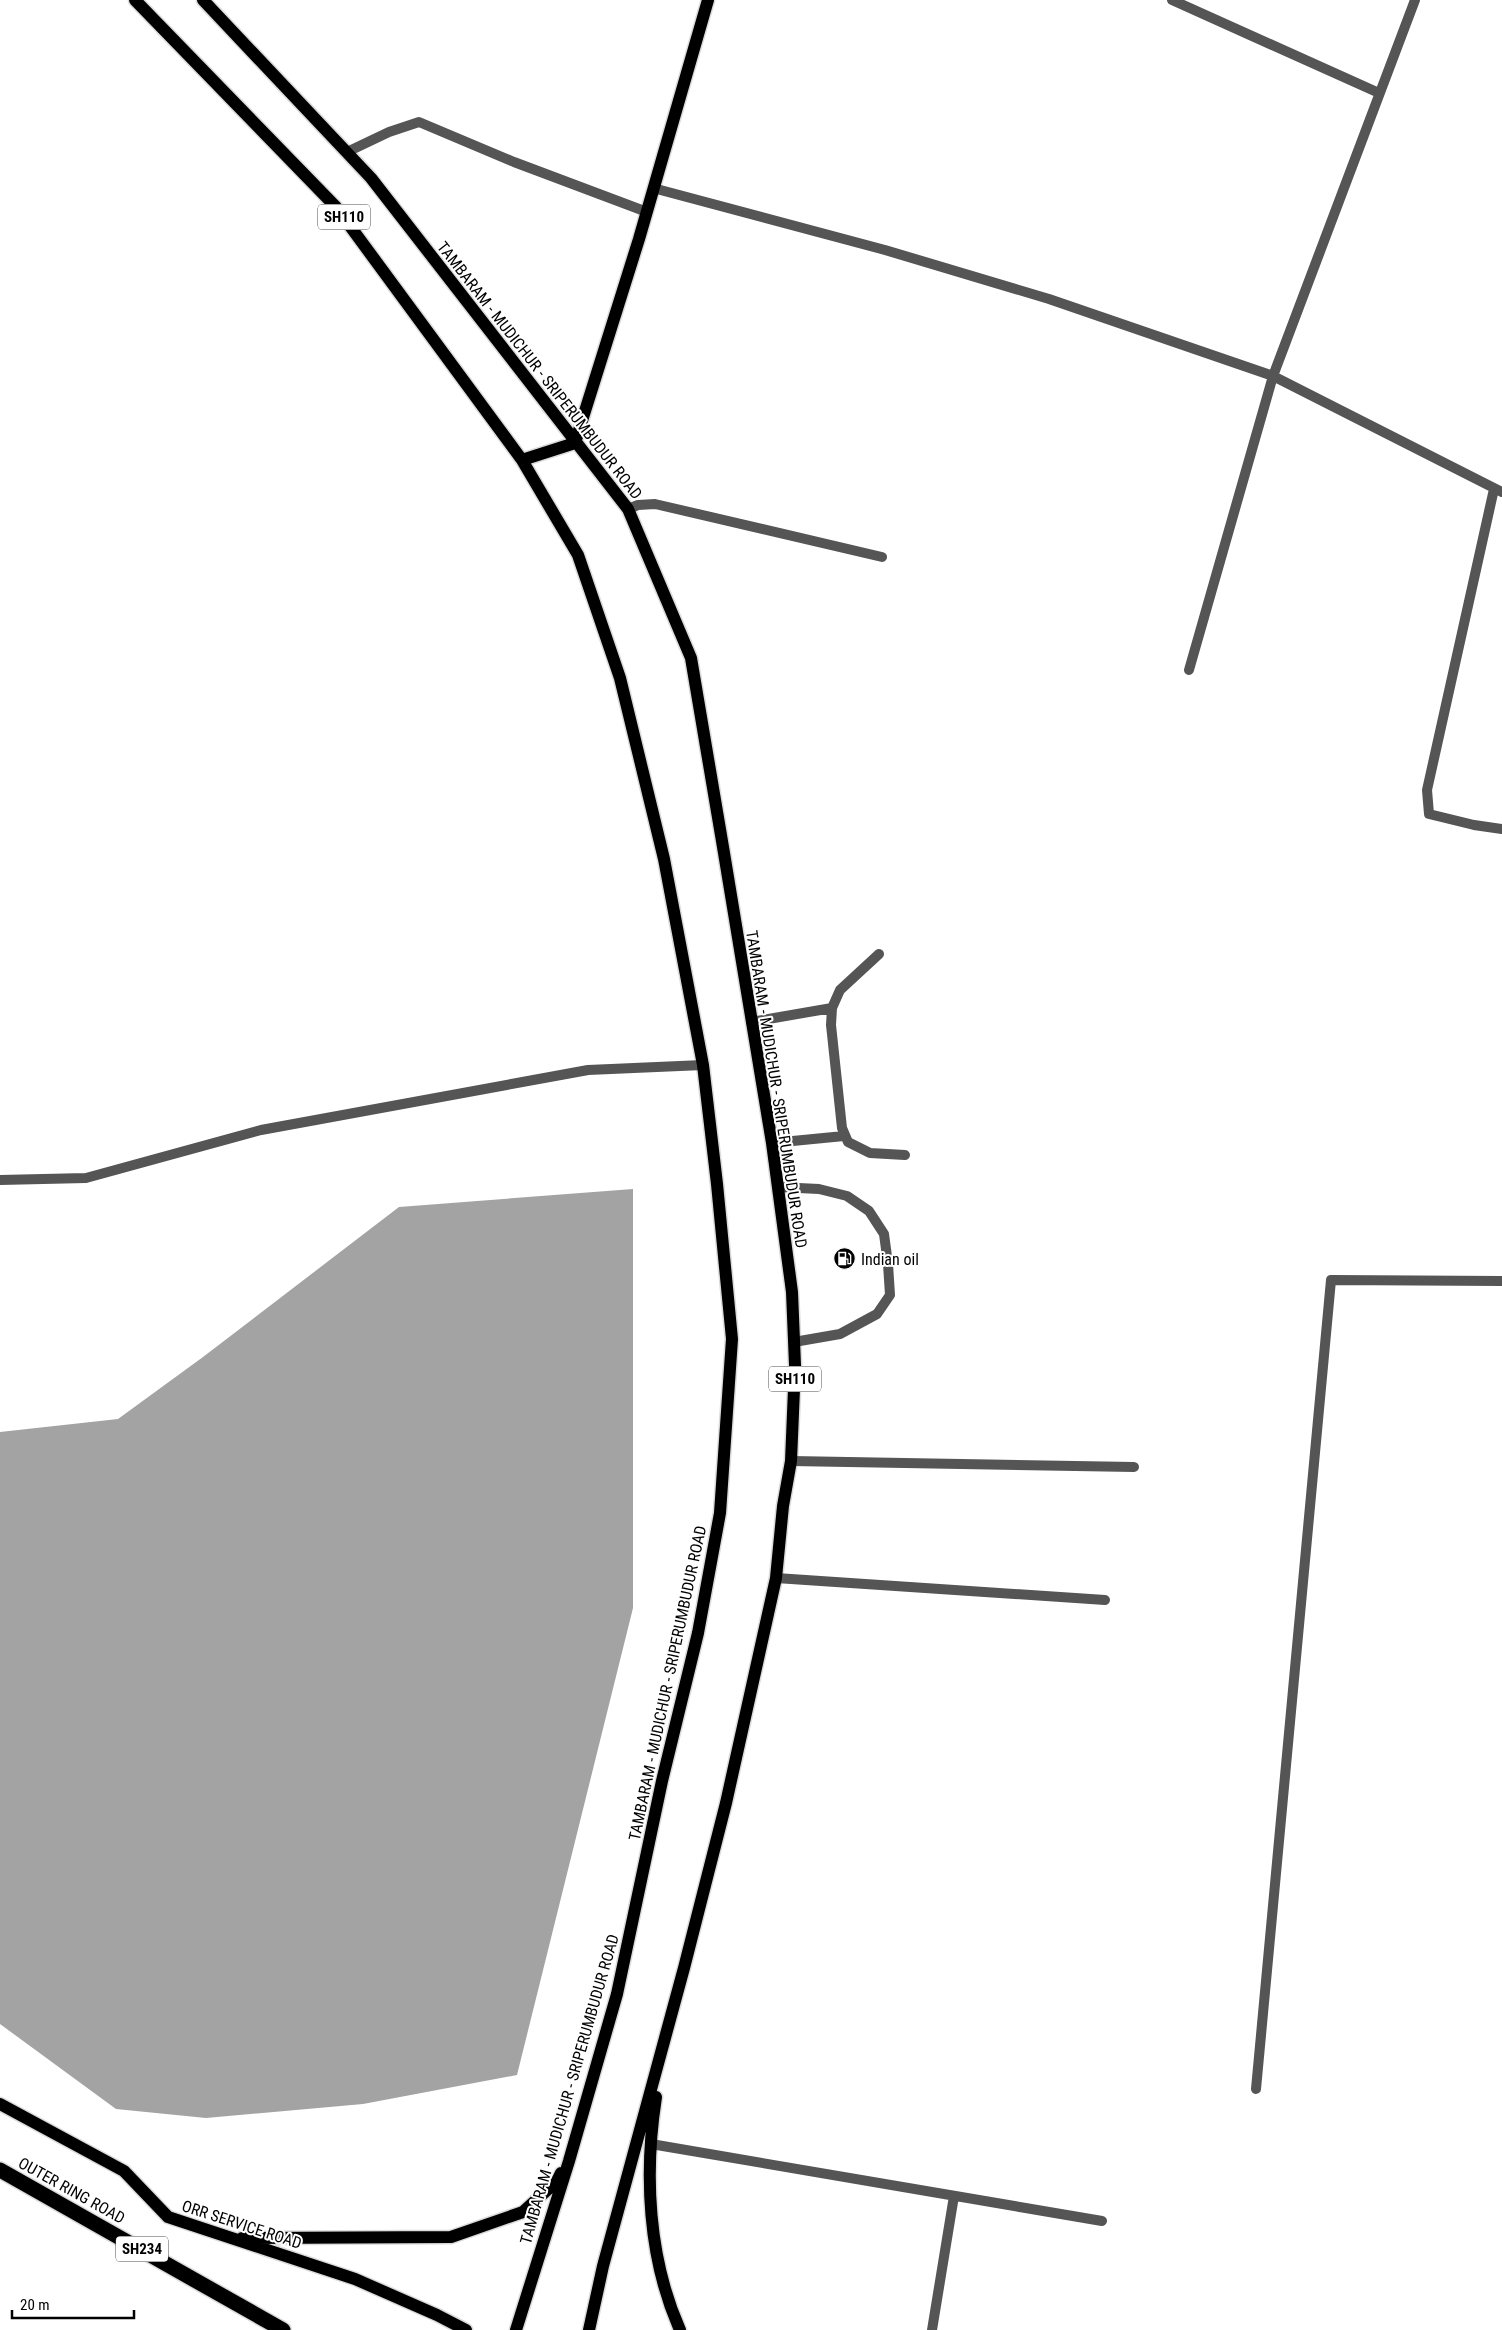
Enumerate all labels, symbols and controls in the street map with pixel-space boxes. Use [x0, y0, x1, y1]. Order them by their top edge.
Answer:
road number: SH110 [318, 204, 370, 230]
street label: TAMBARAM - MUDICHUR - SRIPERUMBUDUR ROAD [433, 238, 646, 503]
street label: TAMBARAM - MUDICHUR - SRIPERUMBUDUR ROAD [742, 929, 811, 1249]
fuel station icon: Indian oil [833, 1247, 857, 1271]
place label: Indian oil [861, 1250, 919, 1269]
road number: SH110 [769, 1366, 821, 1392]
street label: TAMBARAM - MUDICHUR - SRIPERUMBUDUR ROAD [625, 1524, 710, 1842]
street label: TAMBARAM - MUDICHUR - SRIPERUMBUDUR ROAD [516, 1932, 623, 2246]
street label: OUTER RING ROAD [15, 2153, 128, 2228]
street label: ORR SERVICE ROAD [180, 2196, 304, 2253]
road number: SH234 [116, 2236, 168, 2262]
scale bar [12, 2288, 135, 2320]
text: 20 m [20, 2296, 50, 2314]

